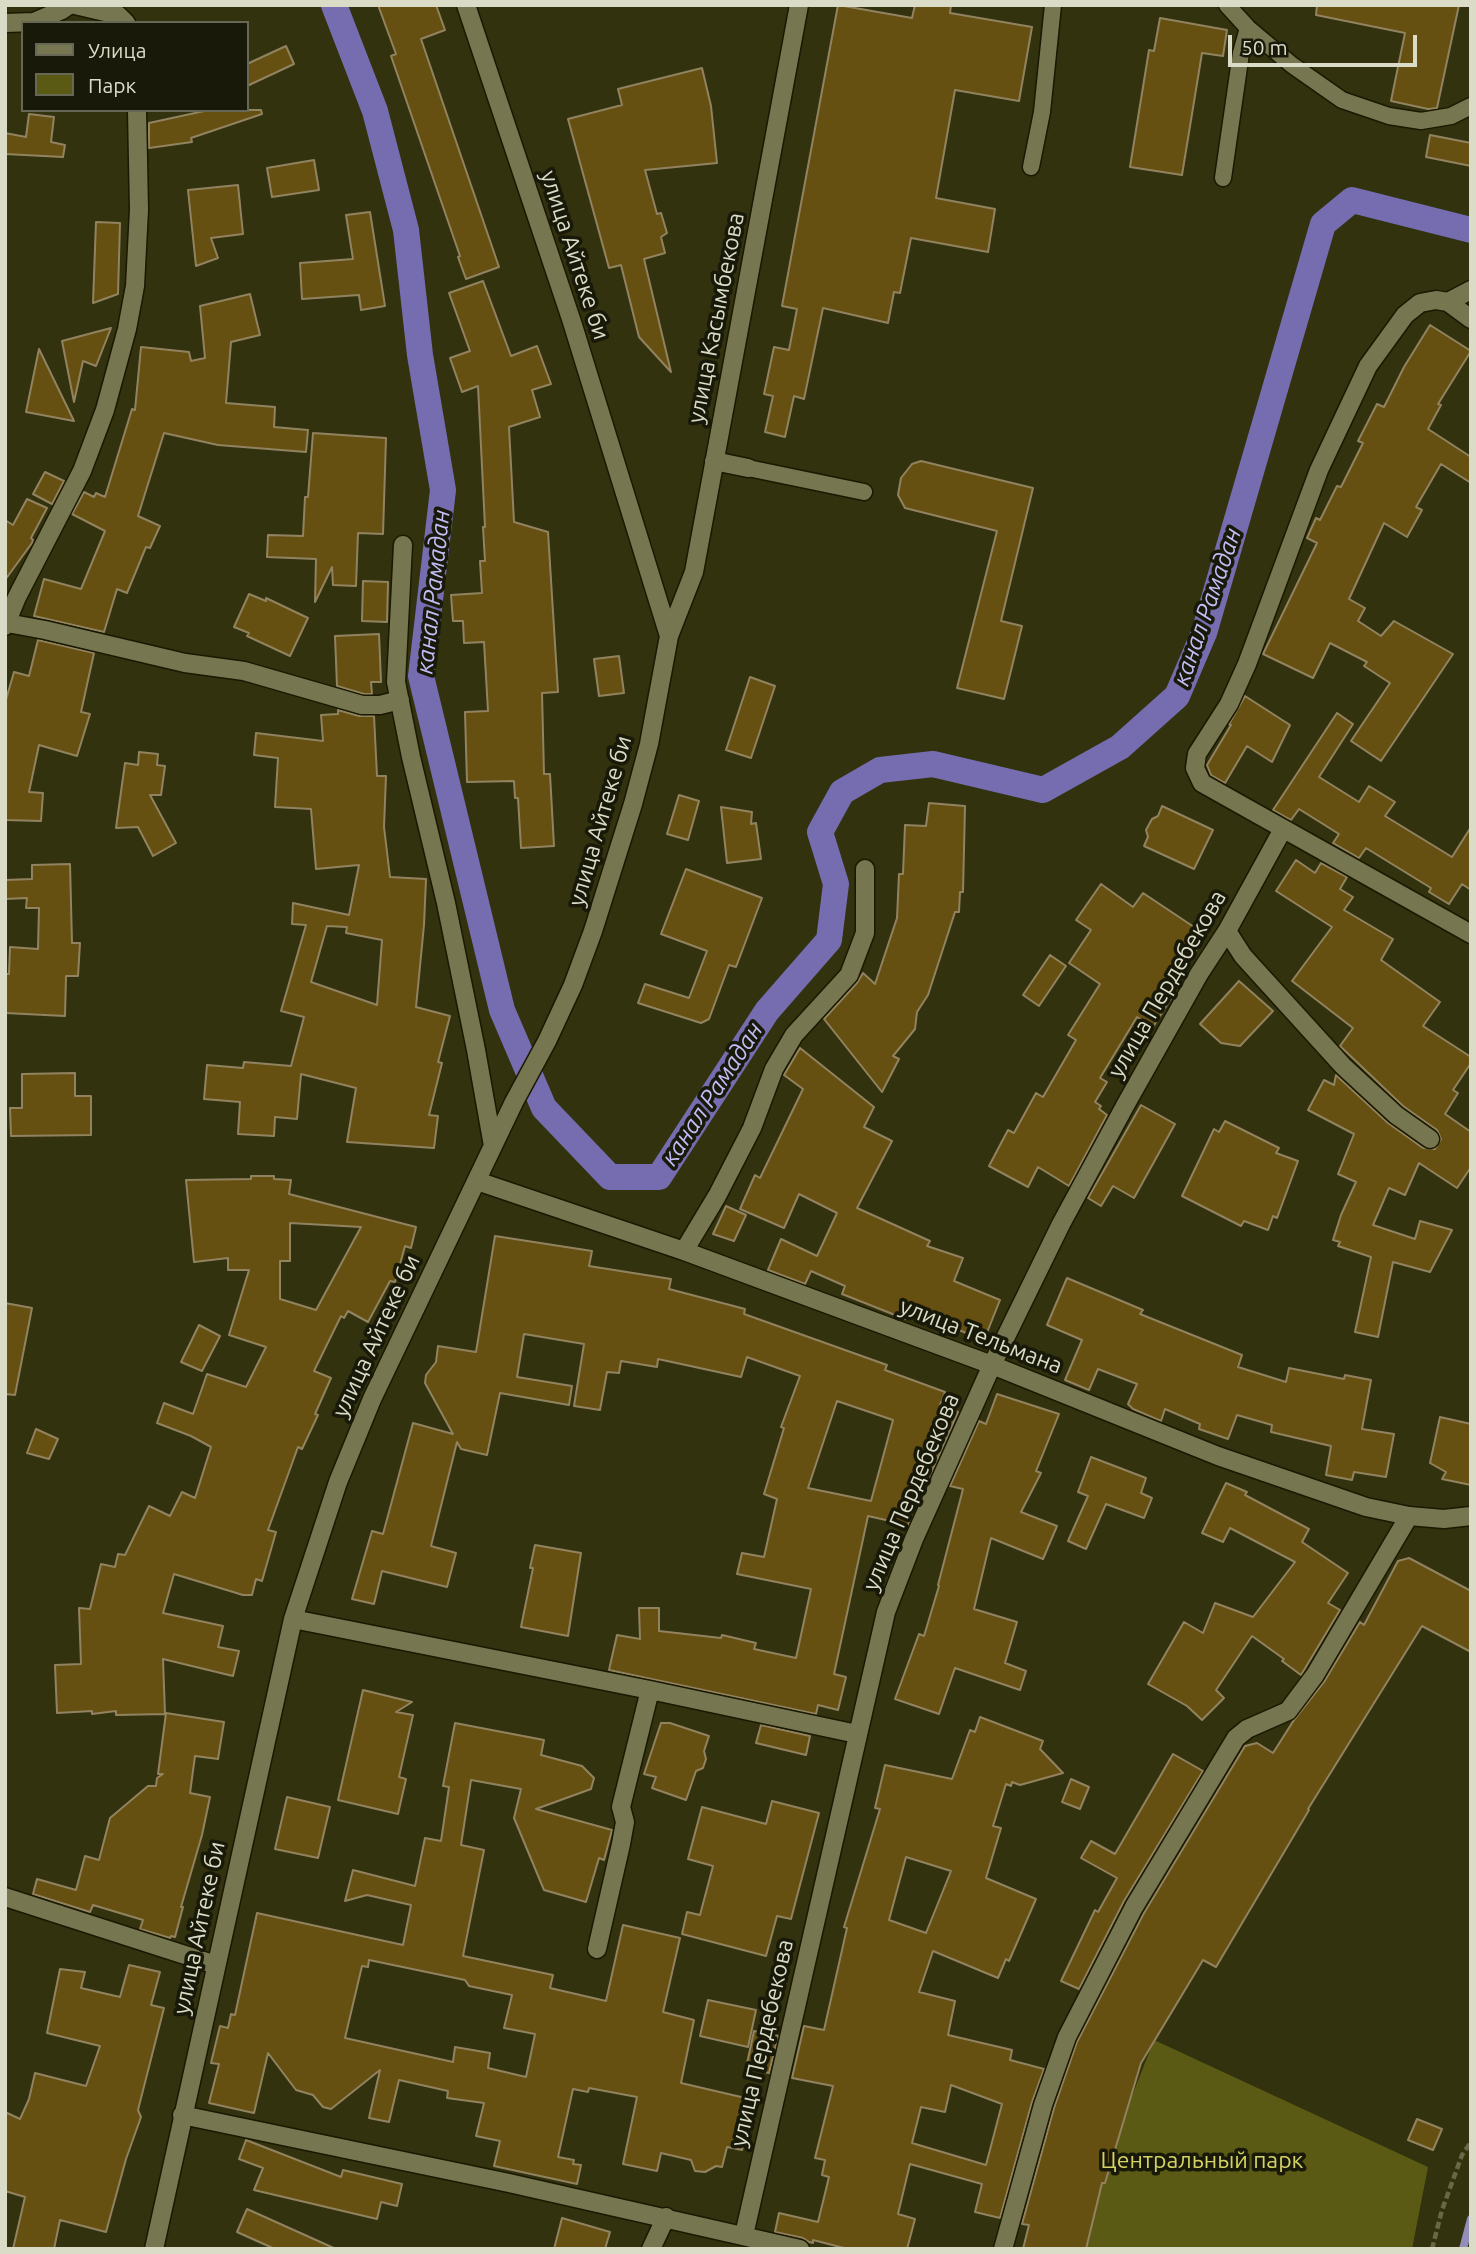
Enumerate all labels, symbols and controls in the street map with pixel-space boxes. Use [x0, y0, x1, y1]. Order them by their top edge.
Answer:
legend [21, 21, 248, 112]
scale bar [1231, 21, 1420, 65]
text: 50 m [1241, 35, 1288, 59]
text: Улица [88, 38, 146, 62]
text: Парк [88, 73, 136, 97]
street label: улица Айтеке би [535, 167, 615, 343]
street label: улица Касымбекова [682, 210, 750, 426]
water label: канал Рамадан [410, 509, 456, 675]
water label: канал Рамадан [1167, 524, 1247, 690]
street label: улица Айтеке би [562, 732, 638, 910]
street label: улица Пердебекова [1102, 885, 1232, 1083]
water label: канал Рамадан [655, 1017, 769, 1171]
street label: улица Айтеке би [326, 1250, 426, 1422]
street label: улица Тельмана [896, 1292, 1066, 1380]
street label: улица Пердебекова [857, 1389, 965, 1595]
street label: улица Айтеке би [167, 1839, 231, 2017]
street label: улица Пердебекова [725, 1937, 799, 2149]
park label: Центральный парк [1101, 2146, 1303, 2174]

